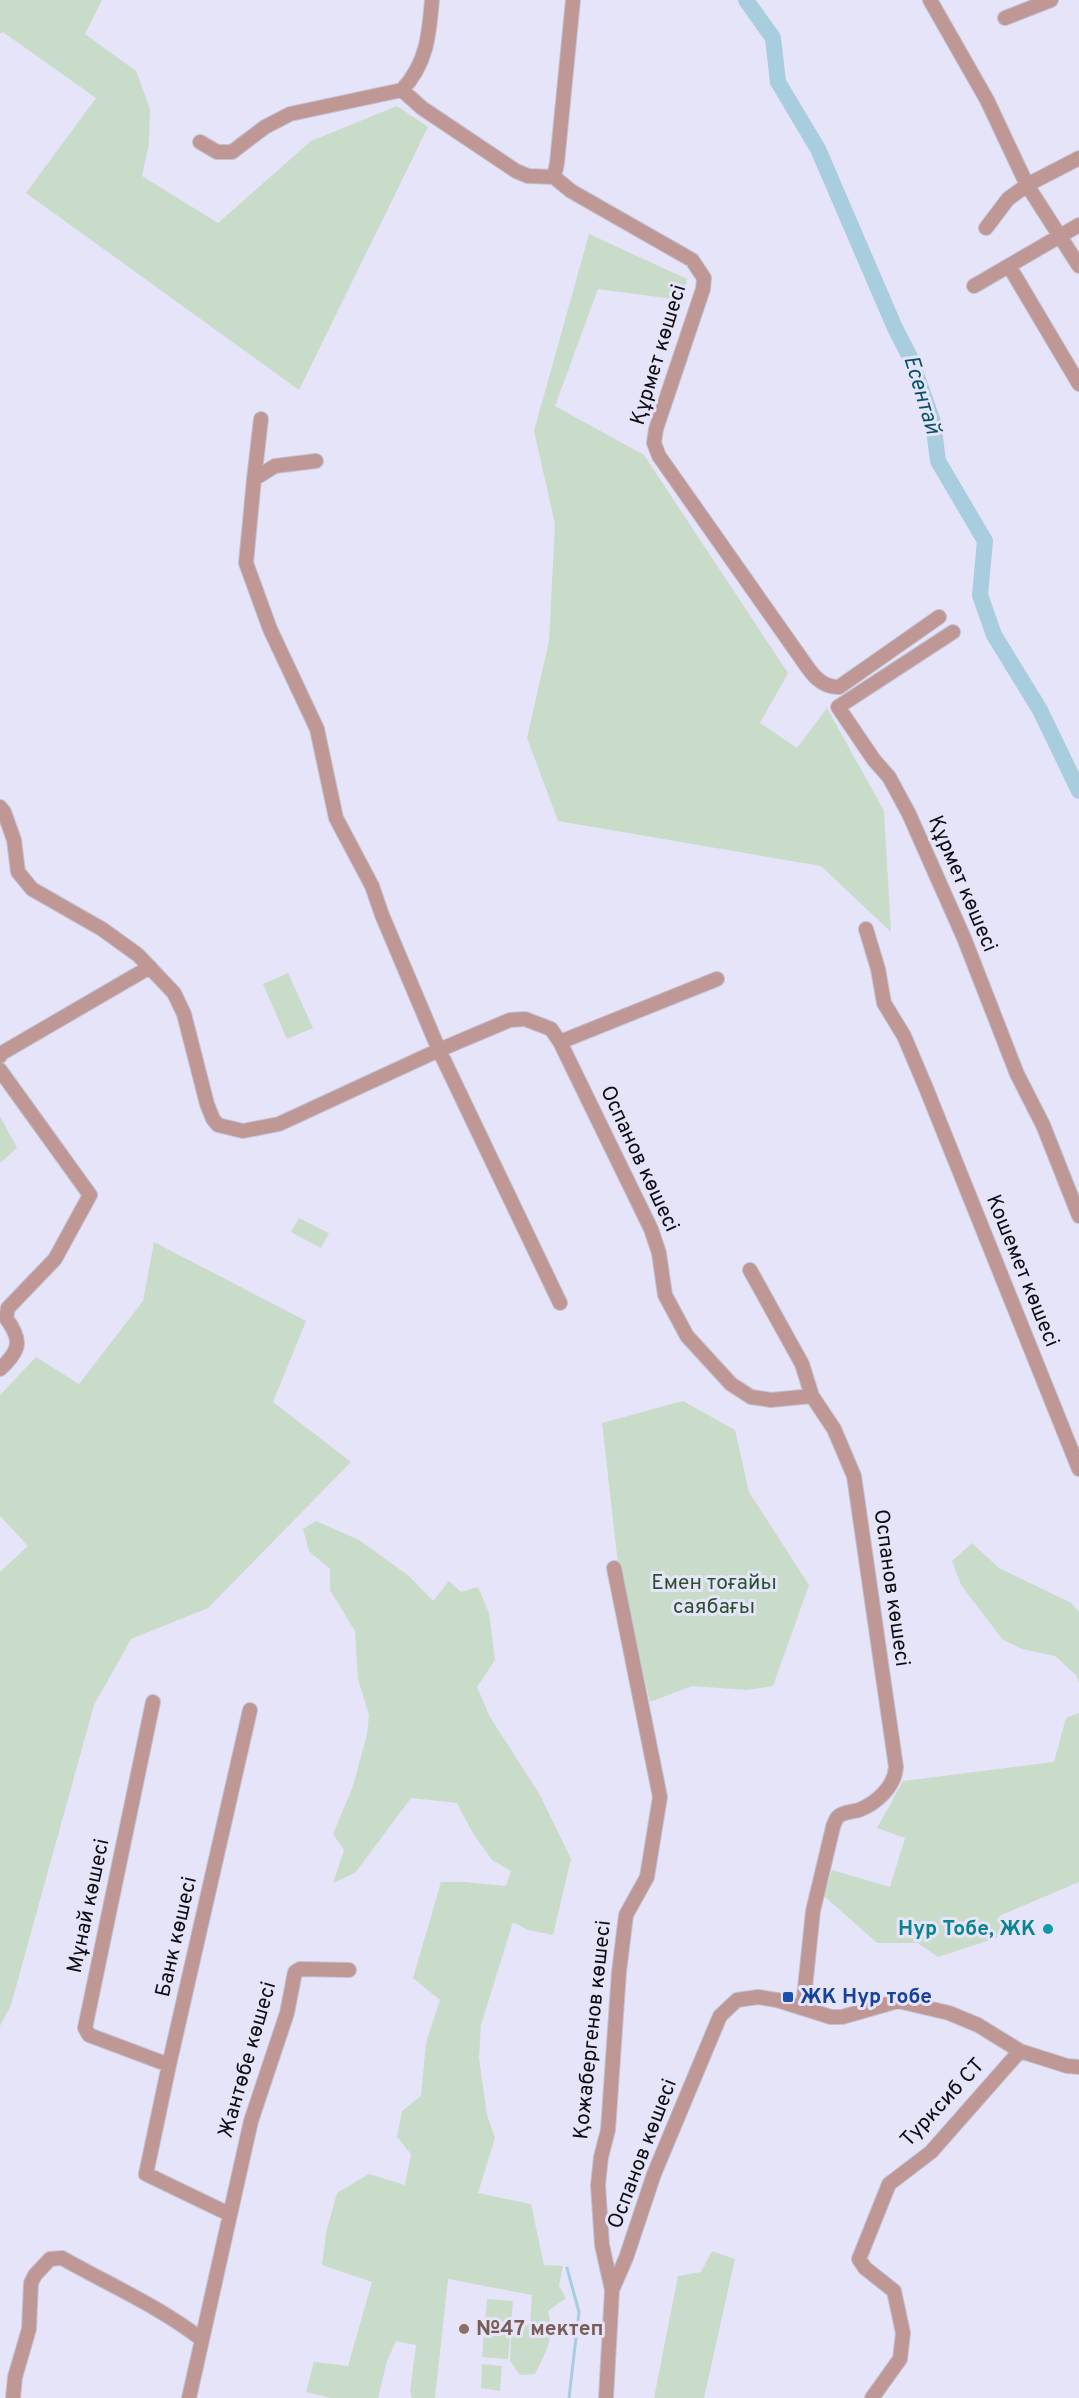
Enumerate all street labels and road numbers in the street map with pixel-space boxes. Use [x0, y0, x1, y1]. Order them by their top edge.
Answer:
street label: Құрмет көшесі [625, 281, 693, 429]
street label: Құрмет көшесі [921, 812, 1003, 956]
street label: Оспанов көшесі [593, 1081, 685, 1237]
street label: Кошемет көшесі [979, 1191, 1065, 1351]
street label: Оспанов көшесі [867, 1508, 915, 1668]
street label: Мұнай көшесі [62, 1836, 116, 1976]
street label: Банк көшесі [150, 1874, 204, 2000]
street label: Қожабергенов көшесі [568, 1919, 618, 2141]
street label: Жантөбе көшесі [213, 1979, 283, 2141]
street label: Турксиб СТ [895, 2053, 991, 2153]
street label: Оспанов көшесі [602, 2075, 684, 2233]

